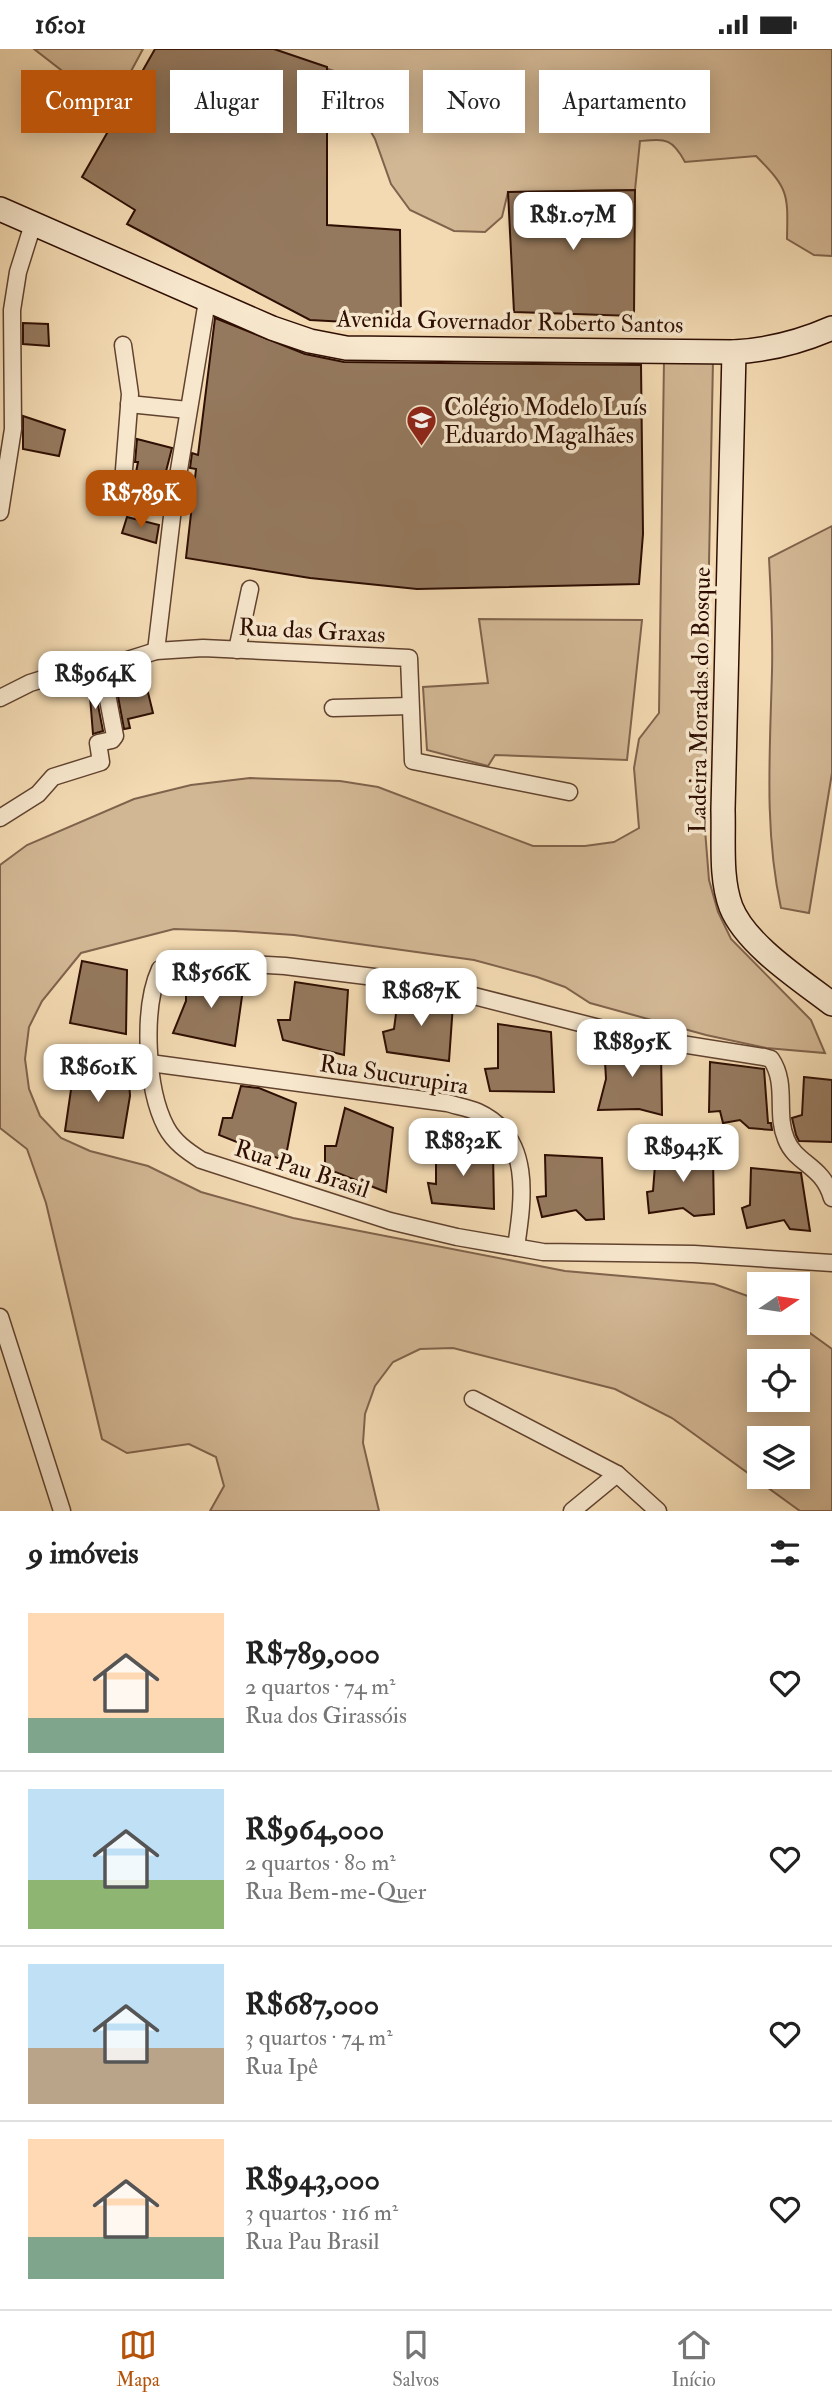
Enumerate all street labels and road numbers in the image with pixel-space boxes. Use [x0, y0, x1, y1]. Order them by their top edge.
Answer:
street label: Avenida Governador Roberto Santos [335, 303, 684, 341]
street label: Ladeira Moradas do Bosque [682, 567, 718, 833]
street label: Rua das Graxas [238, 612, 386, 650]
street label: Rua Sucurupira [317, 1048, 472, 1102]
street label: Rua Pau Brasil [231, 1133, 373, 1205]

